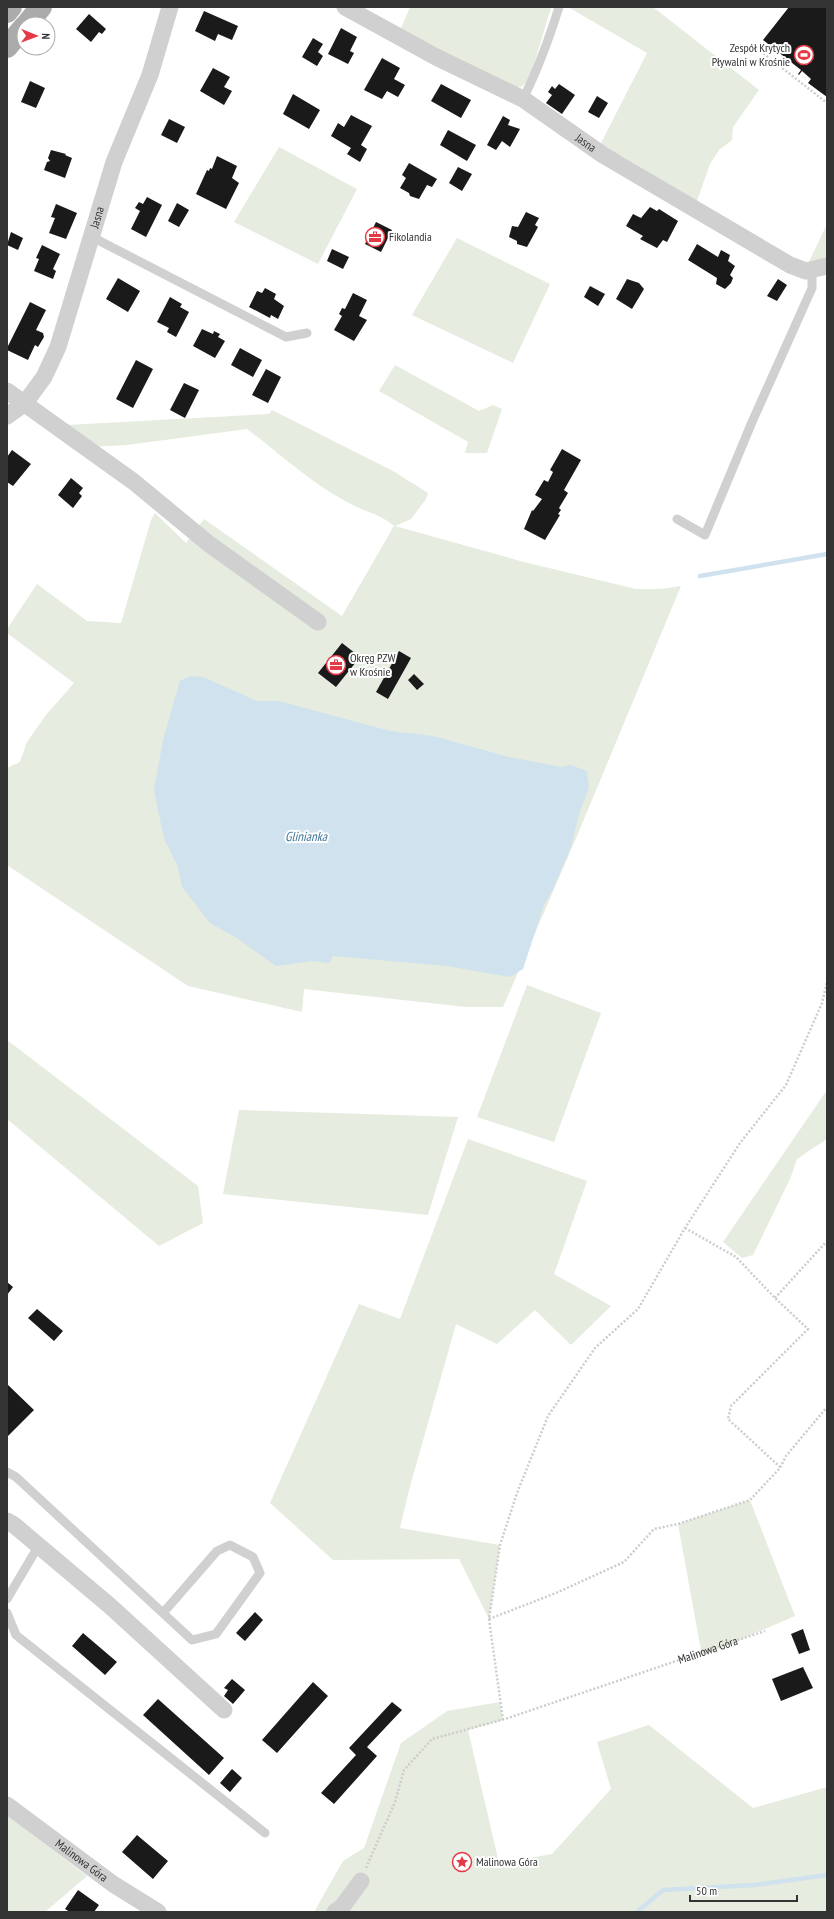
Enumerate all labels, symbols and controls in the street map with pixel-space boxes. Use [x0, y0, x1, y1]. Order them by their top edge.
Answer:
north arrow [16, 16, 56, 56]
text: N [39, 33, 53, 39]
place label: Zespół Krytych Pływalni w Krośnie [712, 40, 790, 69]
sports icon: Zespół Krytych Pływalni w Krośnie [793, 44, 815, 66]
street label: Jasna [572, 130, 599, 155]
street label: Jasna [86, 204, 107, 231]
office icon: Fikolandia [364, 226, 386, 248]
place label: Fikolandia [389, 229, 432, 244]
place label: Okręg PZW w Krośnie [350, 650, 395, 679]
office icon: Okręg PZW w Krośnie [325, 654, 347, 676]
water label: Glinianka [285, 828, 328, 845]
street label: Malinowa Góra [676, 1633, 740, 1667]
street label: Malinowa Góra [53, 1836, 111, 1885]
place icon: Malinowa Góra [451, 1851, 473, 1873]
place label: Malinowa Góra [476, 1854, 538, 1869]
scale bar [690, 1877, 797, 1903]
text: 50 m [696, 1883, 717, 1898]

